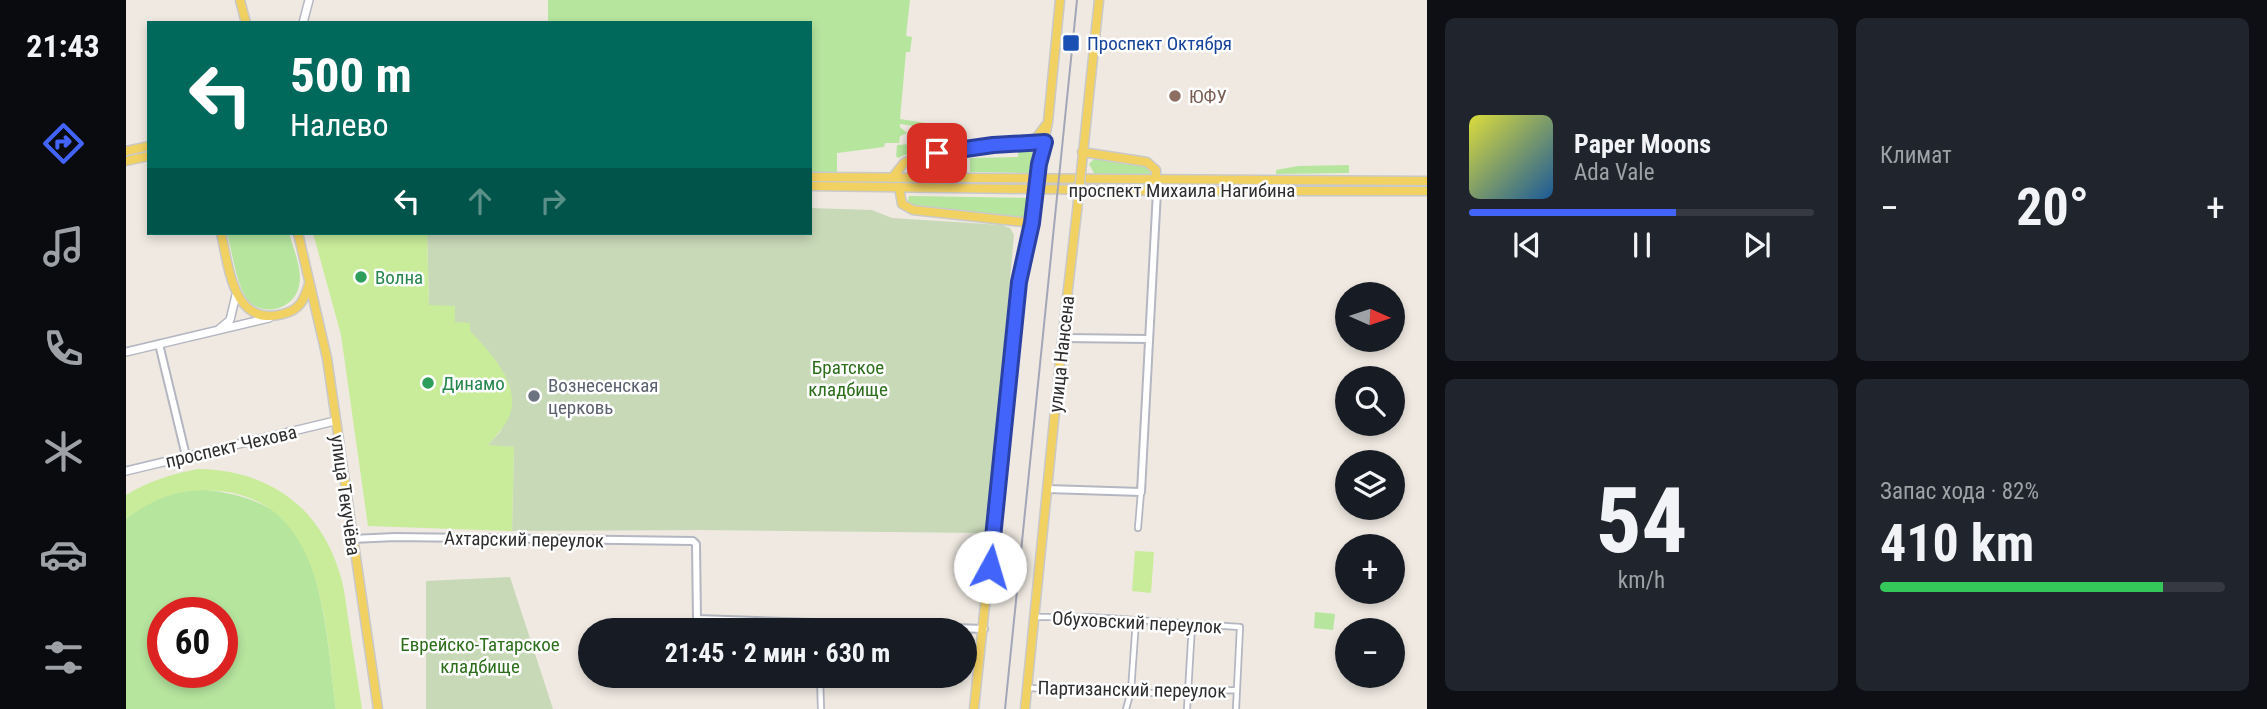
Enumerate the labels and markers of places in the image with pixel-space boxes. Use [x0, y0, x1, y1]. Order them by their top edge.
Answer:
place label: Проспект Октября [1087, 32, 1232, 55]
marker: Проспект Октября [1061, 33, 1081, 53]
place label: ЮФУ [1189, 85, 1227, 108]
marker: ЮФУ [1167, 88, 1183, 104]
pin [907, 123, 967, 183]
place label: Волна [375, 266, 423, 289]
marker: Волна [353, 269, 369, 285]
place label: Динамо [442, 372, 505, 395]
place label: Вознесенская церковь [548, 374, 659, 419]
marker: Динамо [420, 375, 436, 391]
marker: Вознесенская церковь [526, 388, 542, 404]

